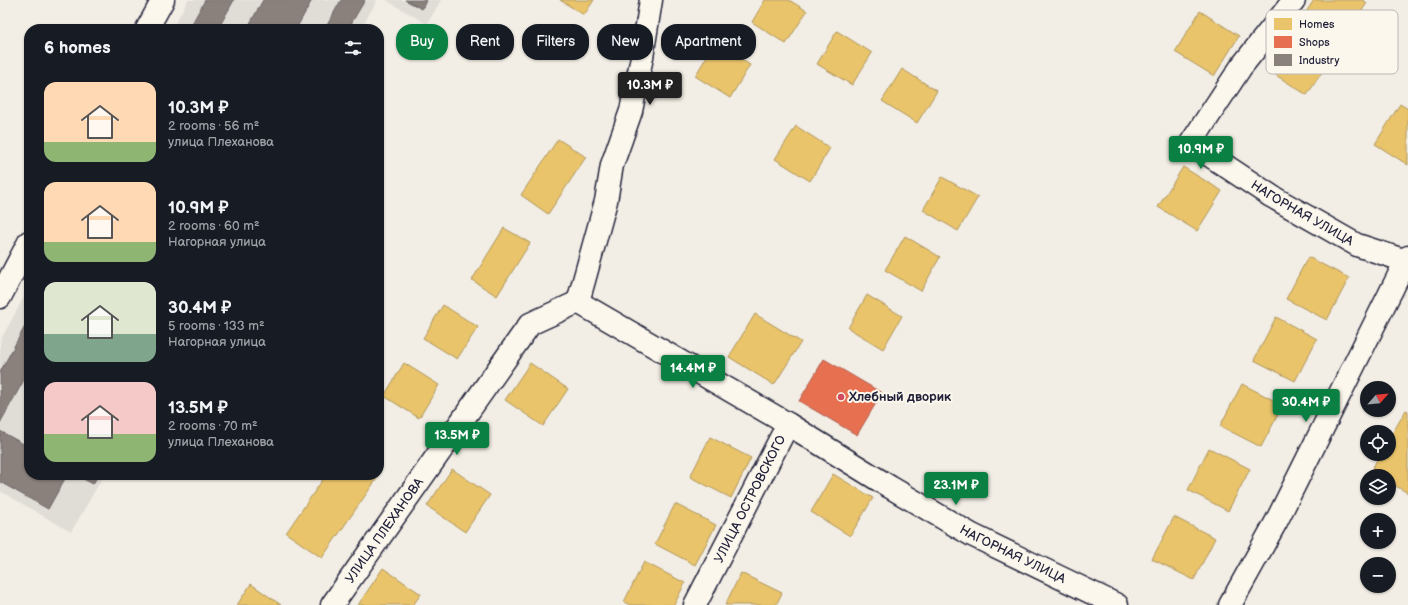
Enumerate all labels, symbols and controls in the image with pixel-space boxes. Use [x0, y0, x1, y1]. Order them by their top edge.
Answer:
legend [1266, 10, 1398, 74]
text: Homes [1299, 18, 1335, 31]
chip: Buy [396, 24, 448, 60]
chip: Rent [456, 24, 514, 60]
chip: Filters [522, 24, 589, 60]
chip: New [597, 24, 653, 60]
chip: Apartment [661, 24, 756, 60]
text: Shops [1299, 36, 1330, 49]
icon: filters [342, 37, 364, 59]
text: 6 homes [44, 38, 111, 58]
text: Industry [1299, 54, 1339, 67]
pin: 10.3M ₽ [613, 72, 687, 106]
text: 10.3M ₽ [627, 77, 673, 93]
icon: home [76, 98, 124, 146]
text: 10.3M ₽ [168, 98, 229, 118]
text: 2 rooms · 56 m² [168, 118, 259, 134]
text: улица Плеханова [168, 134, 274, 150]
pin: 10.9M ₽ [1164, 136, 1238, 170]
text: 10.9M ₽ [1178, 141, 1224, 157]
street label: НАГОРНАЯ УЛИЦА [1248, 177, 1356, 249]
icon: home [76, 198, 124, 246]
text: 10.9M ₽ [168, 198, 229, 218]
text: 2 rooms · 60 m² [168, 218, 260, 234]
text: Нагорная улица [168, 234, 266, 250]
icon: home [76, 298, 124, 346]
text: 30.4M ₽ [168, 298, 231, 318]
text: 5 rooms · 133 m² [168, 318, 265, 334]
text: Нагорная улица [168, 334, 266, 350]
pin: 14.4M ₽ [656, 355, 730, 389]
text: 14.4M ₽ [670, 360, 716, 376]
north arrow [1360, 381, 1396, 417]
map controls [1360, 381, 1396, 593]
place label: Хлебный дворик [848, 389, 952, 405]
pin: 30.4M ₽ [1269, 389, 1343, 423]
marker: Хлебный дворик [836, 392, 846, 402]
text: 30.4M ₽ [1282, 394, 1330, 410]
icon: home [76, 398, 124, 446]
text: 13.5M ₽ [168, 398, 228, 418]
text: 2 rooms · 70 m² [168, 418, 258, 434]
pin: 13.5M ₽ [420, 422, 494, 456]
button: locate [1360, 425, 1396, 461]
text: 13.5M ₽ [434, 427, 480, 443]
street label: УЛИЦА ОСТРОВСКОГО [711, 432, 789, 566]
text: улица Плеханова [168, 434, 274, 450]
button: layers [1360, 469, 1396, 505]
pin: 23.1M ₽ [919, 472, 993, 506]
street label: УЛИЦА ПЛЕХАНОВА [342, 475, 427, 586]
text: 23.1M ₽ [933, 477, 979, 493]
button: + [1360, 513, 1396, 549]
street label: НАГОРНАЯ УЛИЦА [957, 522, 1068, 587]
button: − [1360, 557, 1396, 593]

